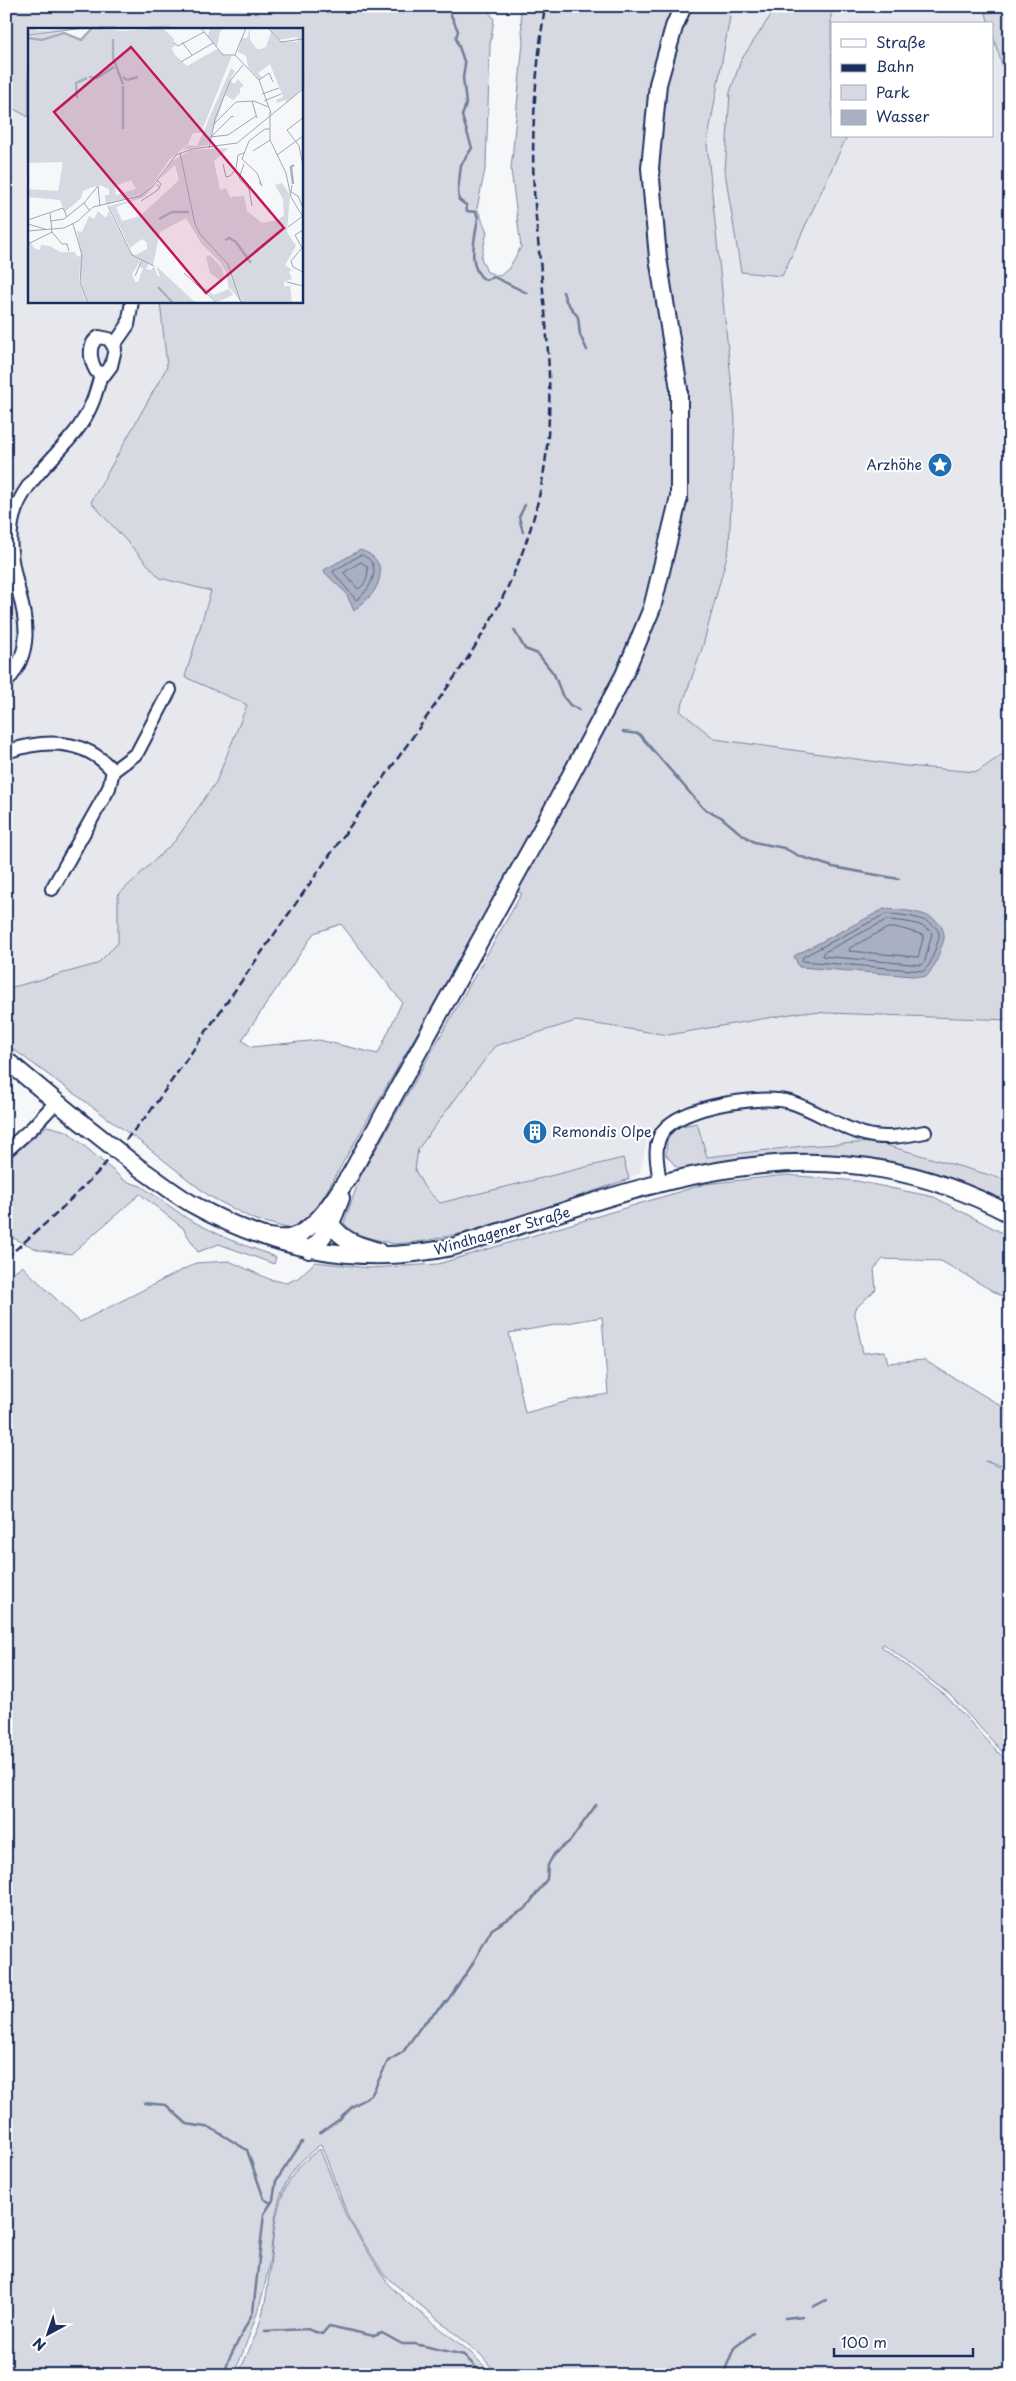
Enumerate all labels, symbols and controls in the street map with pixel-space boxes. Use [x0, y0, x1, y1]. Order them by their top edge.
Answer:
legend [831, 22, 994, 138]
inset map [28, 28, 302, 302]
text: Straße [876, 30, 926, 53]
text: Bahn [876, 54, 914, 77]
text: Park [876, 80, 910, 103]
text: Wasser [876, 104, 929, 127]
place icon: Arzhöhe [927, 452, 953, 478]
place label: Arzhöhe [867, 454, 922, 475]
building icon: Remondis Olpe [522, 1119, 548, 1145]
place label: Remondis Olpe [552, 1121, 652, 1142]
street label: Windhagener Straße [431, 1201, 572, 1260]
north arrow [22, 2308, 72, 2358]
scale bar [834, 2326, 972, 2358]
text: 100 m [841, 2330, 887, 2353]
text: N [28, 2333, 50, 2356]

